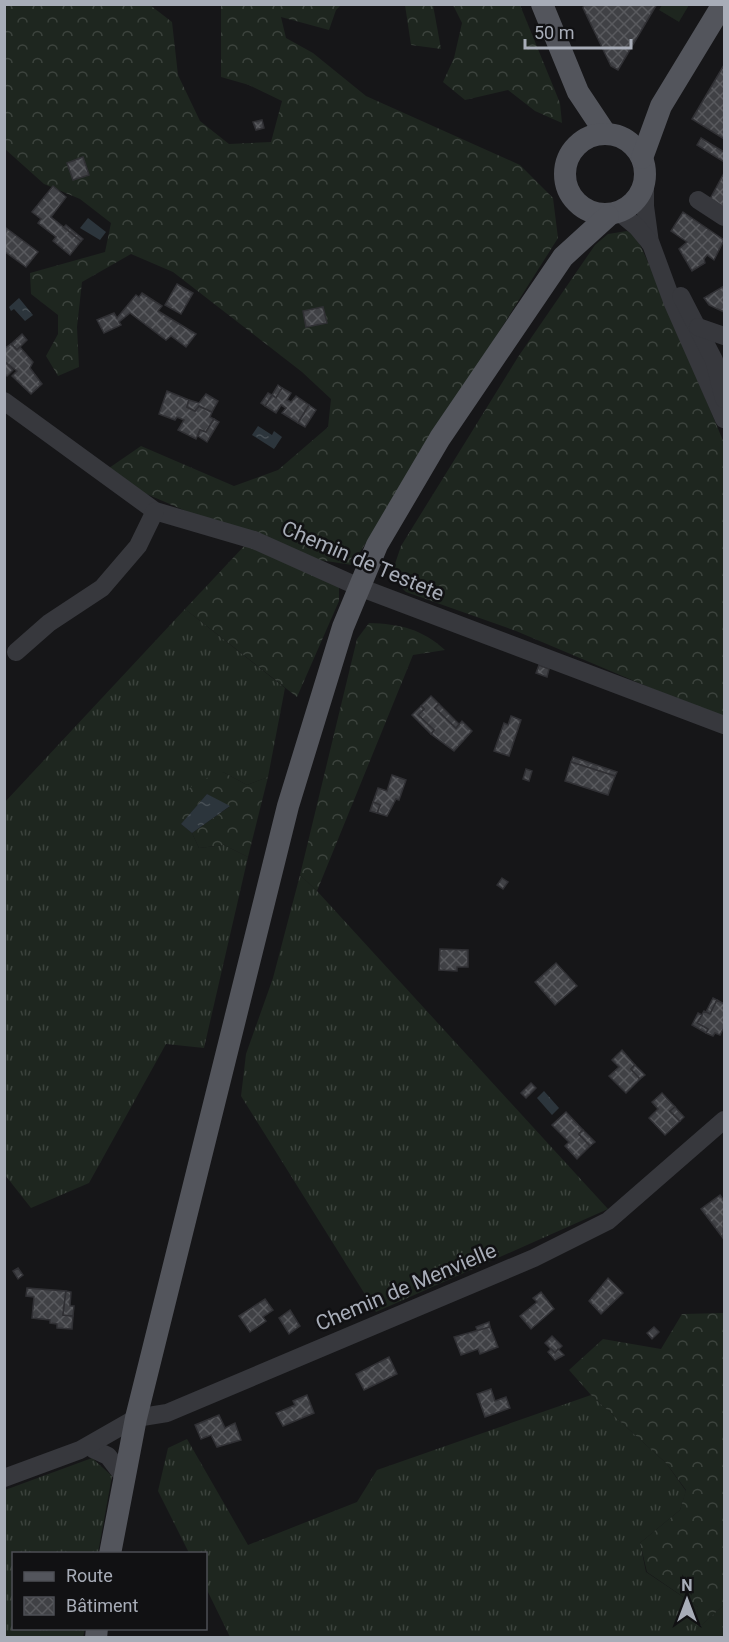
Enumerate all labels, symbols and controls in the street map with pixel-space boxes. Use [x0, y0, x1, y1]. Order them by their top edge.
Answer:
scale bar [525, 12, 632, 50]
text: 50 m [534, 22, 574, 43]
street label: Chemin de Testete [278, 516, 448, 606]
street label: Chemin de Menvielle [312, 1238, 500, 1336]
legend [12, 1552, 207, 1630]
text: Route [66, 1565, 113, 1586]
north arrow [657, 1570, 717, 1630]
text: N [681, 1576, 693, 1595]
text: Bâtiment [66, 1595, 139, 1616]

